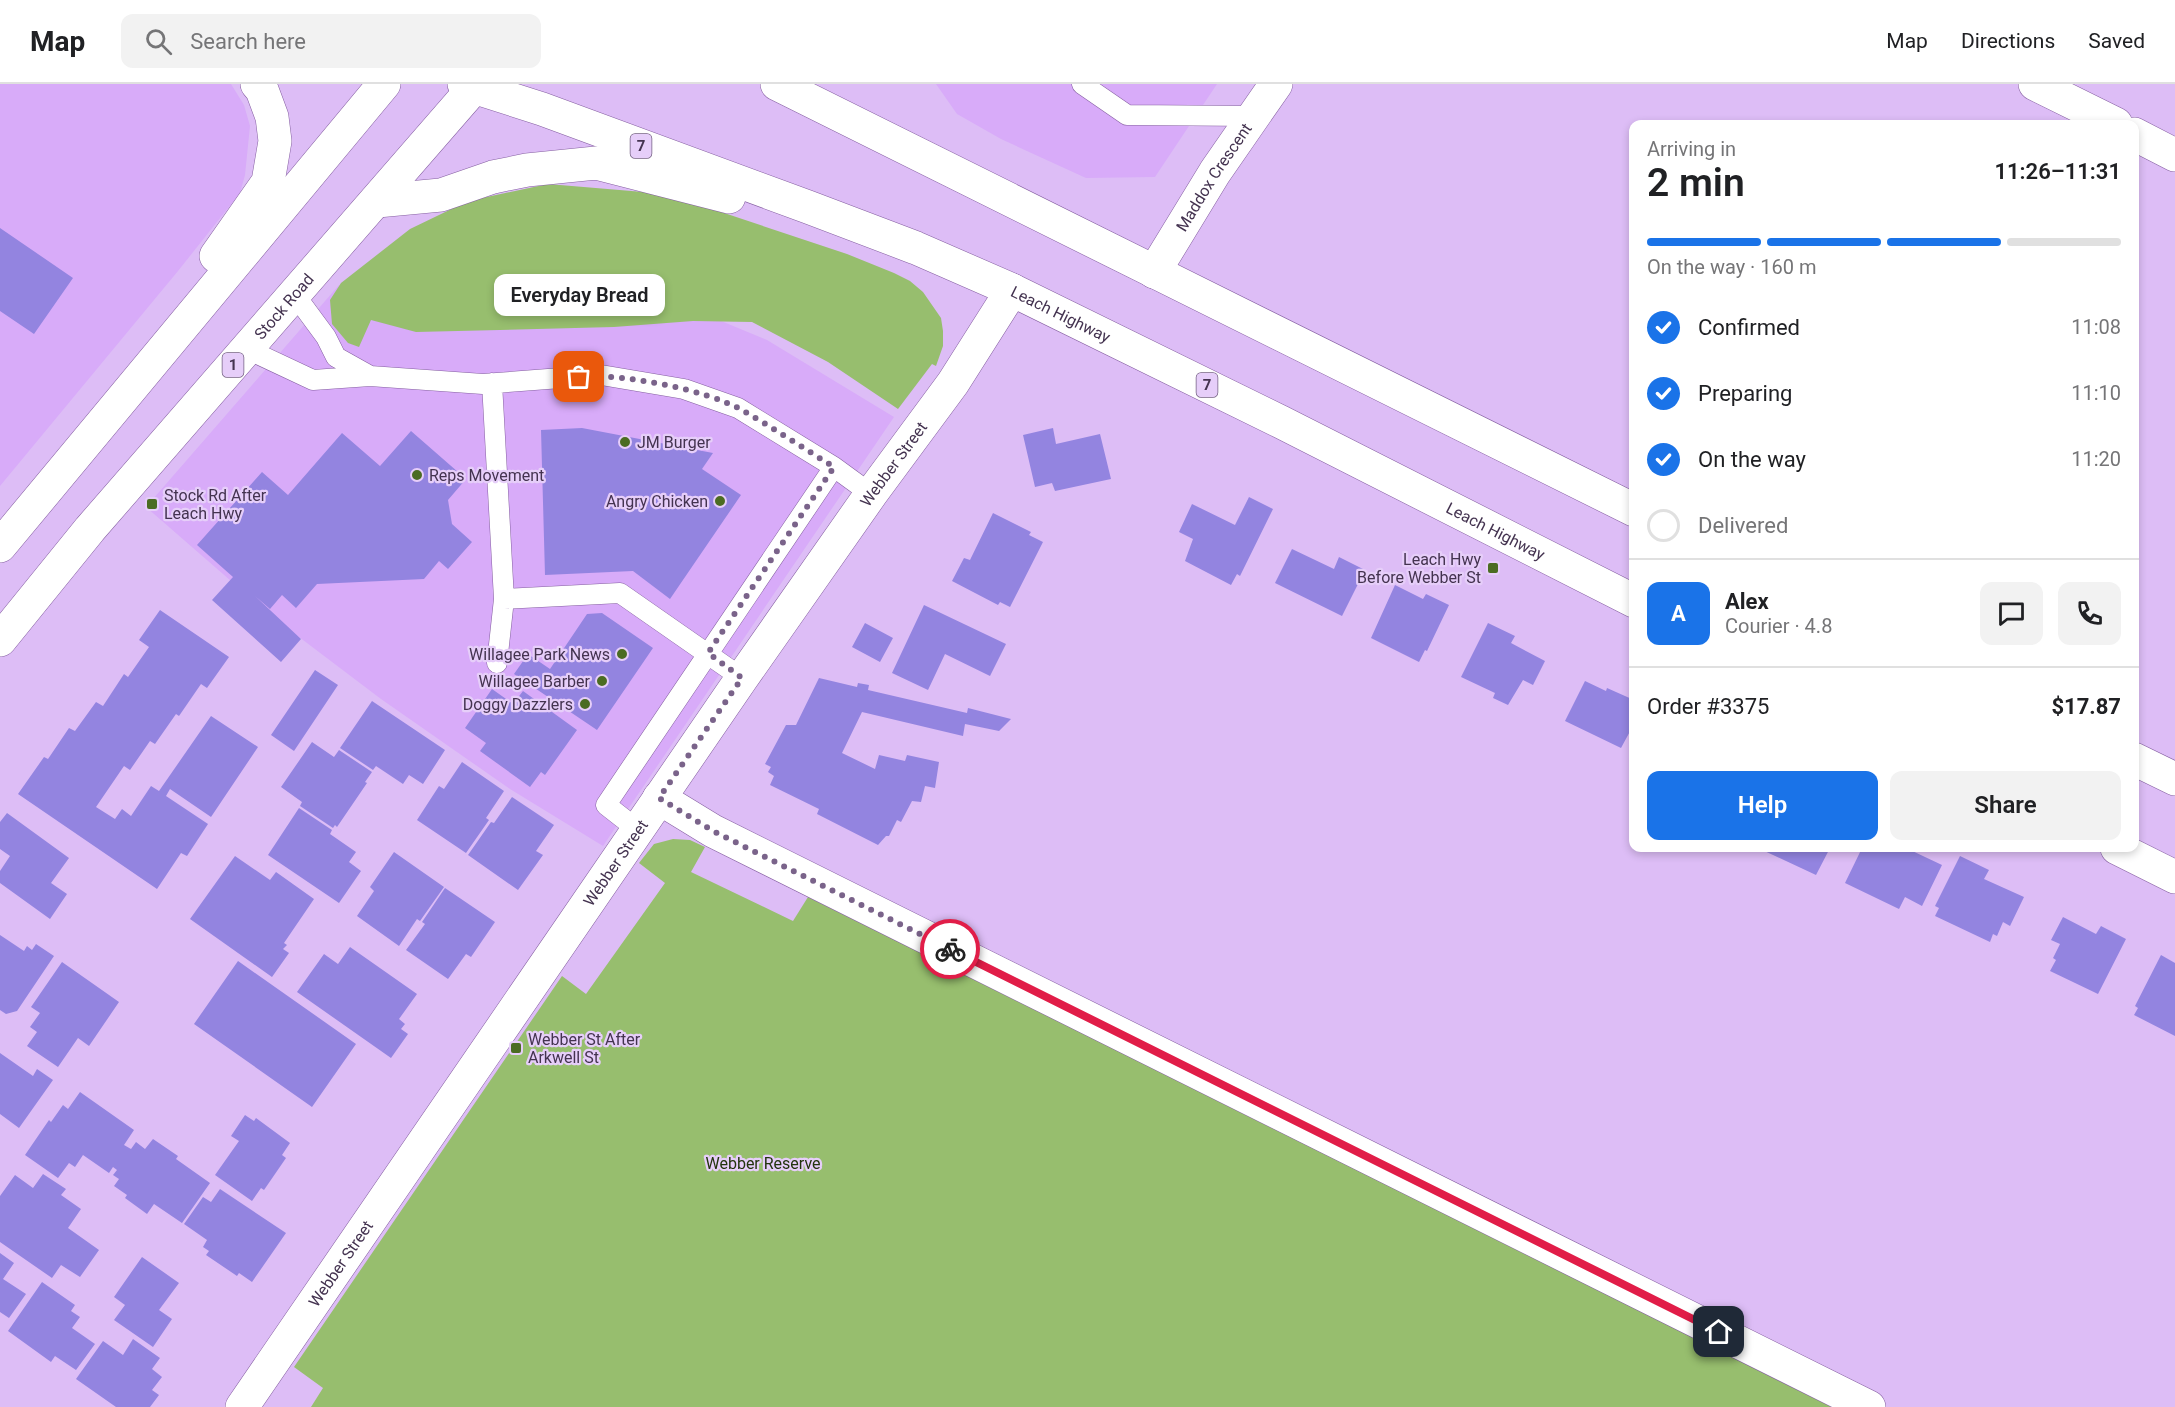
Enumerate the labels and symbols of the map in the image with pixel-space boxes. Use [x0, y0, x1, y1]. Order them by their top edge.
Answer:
street label: Maddox Crescent [1172, 119, 1255, 235]
road number: 7 [630, 134, 652, 158]
street label: Stock Road [250, 270, 317, 343]
callout: Everyday Bread [494, 275, 664, 317]
street label: Leach Highway [1008, 282, 1114, 346]
pin [553, 351, 604, 402]
road number: 1 [222, 353, 244, 377]
road number: 7 [1196, 373, 1218, 397]
street label: Webber Street [856, 418, 931, 510]
place label: JM Burger [637, 433, 711, 452]
marker: JM Burger [618, 435, 632, 449]
place label: Reps Movement [429, 466, 544, 485]
marker: Reps Movement [410, 468, 424, 482]
place label: Stock Rd After Leach Hwy [164, 486, 267, 523]
place label: Angry Chicken [606, 492, 708, 511]
marker: Angry Chicken [713, 494, 727, 508]
marker: Stock Rd After Leach Hwy [145, 497, 159, 511]
street label: Leach Highway [1443, 498, 1549, 564]
place label: Leach Hwy Before Webber St [1357, 550, 1481, 587]
marker: Leach Hwy Before Webber St [1486, 561, 1500, 575]
place label: Willagee Park News [469, 645, 610, 664]
marker: Willagee Park News [615, 647, 629, 661]
place label: Willagee Barber [479, 672, 591, 691]
marker: Willagee Barber [595, 674, 609, 688]
place label: Doggy Dazzlers [463, 695, 573, 714]
marker: Doggy Dazzlers [578, 697, 592, 711]
street label: Webber Street [579, 816, 652, 910]
courier [920, 919, 980, 979]
place label: Webber St After Arkwell St [528, 1030, 641, 1067]
marker: Webber St After Arkwell St [509, 1041, 523, 1055]
park label: Webber Reserve [705, 1154, 821, 1173]
street label: Webber Street [304, 1217, 377, 1310]
pin [1693, 1306, 1744, 1357]

